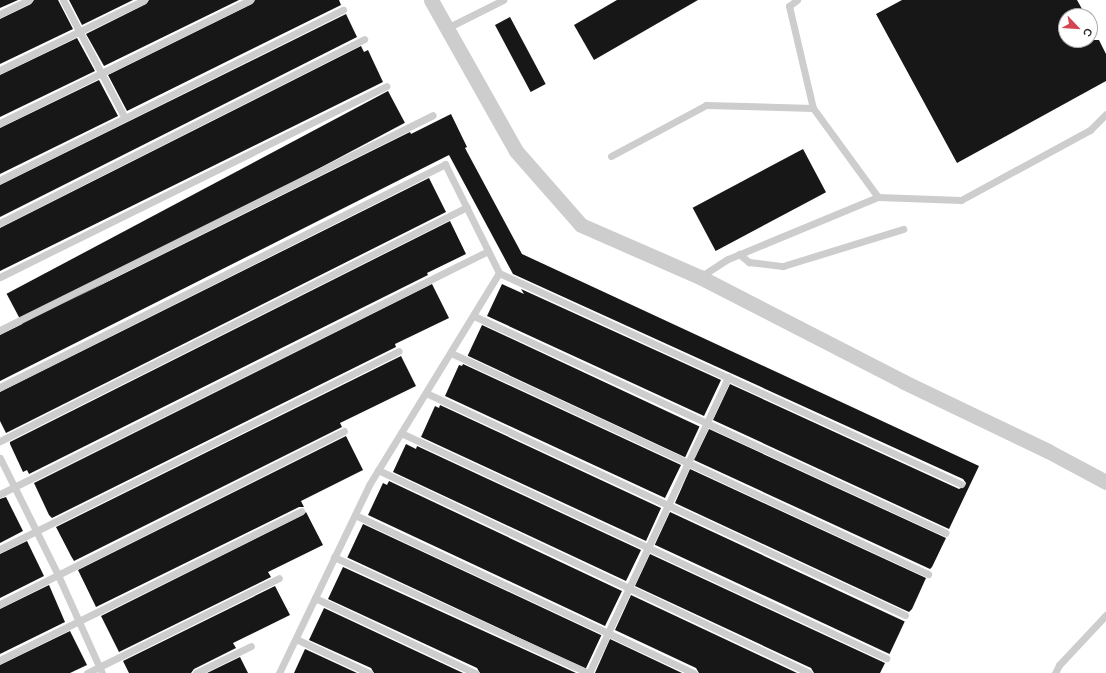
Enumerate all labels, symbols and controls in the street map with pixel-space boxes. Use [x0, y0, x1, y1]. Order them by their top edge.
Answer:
north arrow [1058, 8, 1098, 48]
text: С [1081, 27, 1095, 39]

